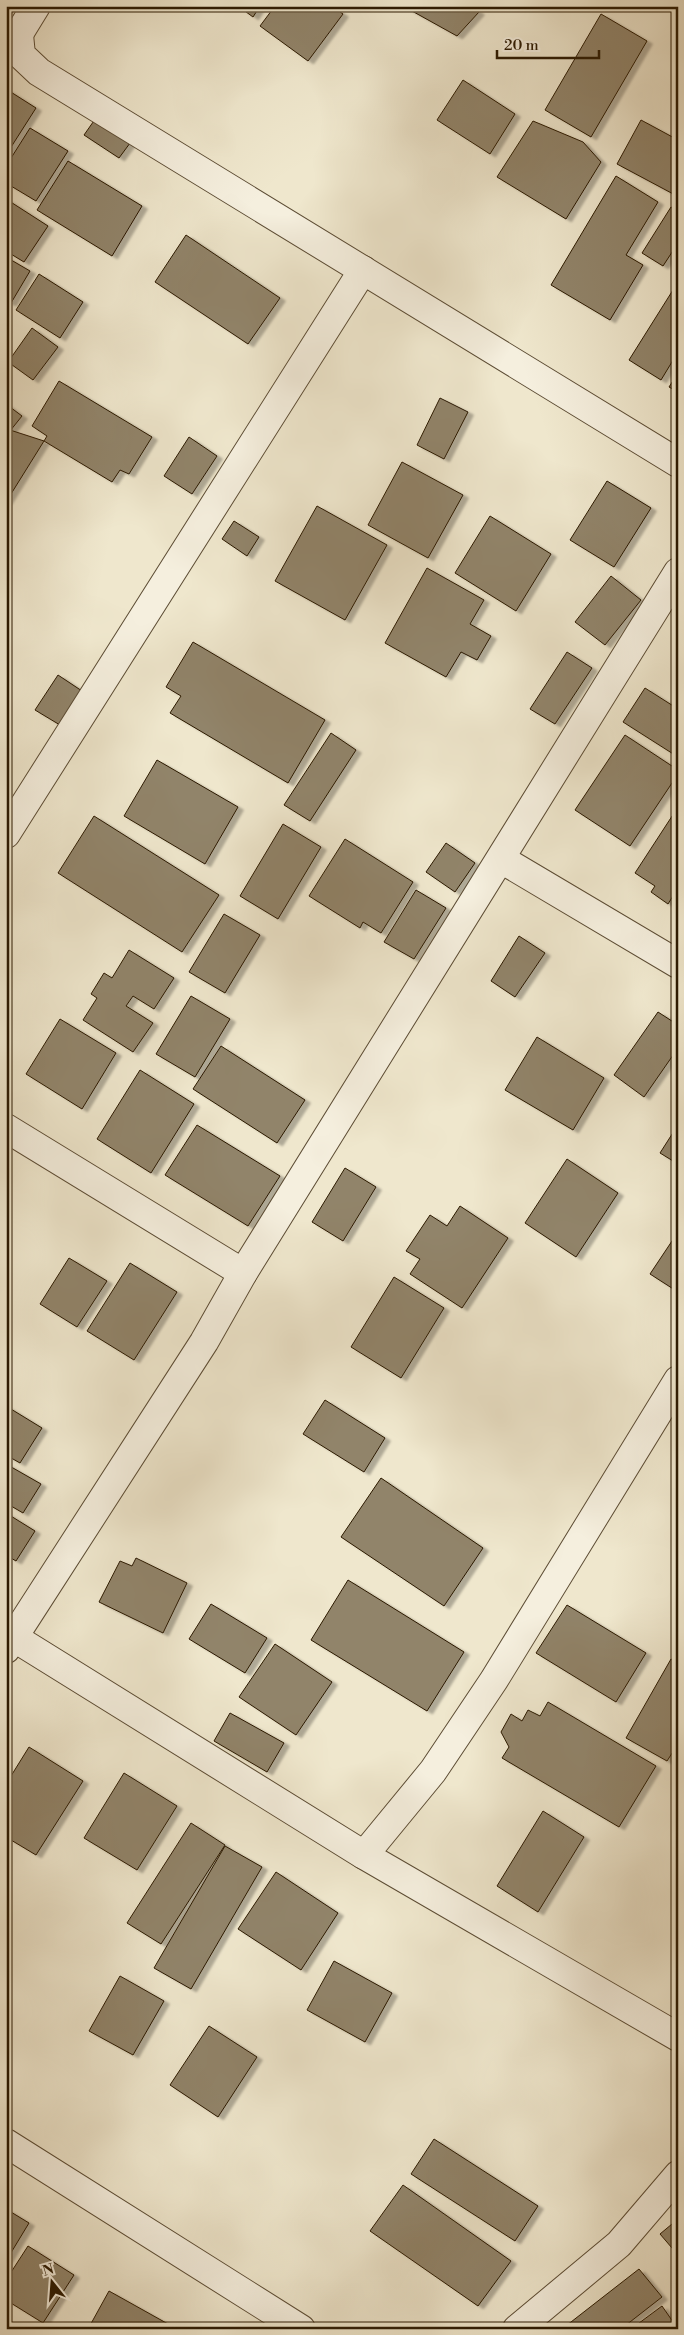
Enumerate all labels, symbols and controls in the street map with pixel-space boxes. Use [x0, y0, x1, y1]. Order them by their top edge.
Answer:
scale bar [497, 28, 599, 60]
text: 20 m [504, 36, 539, 55]
north arrow [28, 2258, 78, 2308]
text: N [41, 2260, 56, 2281]

